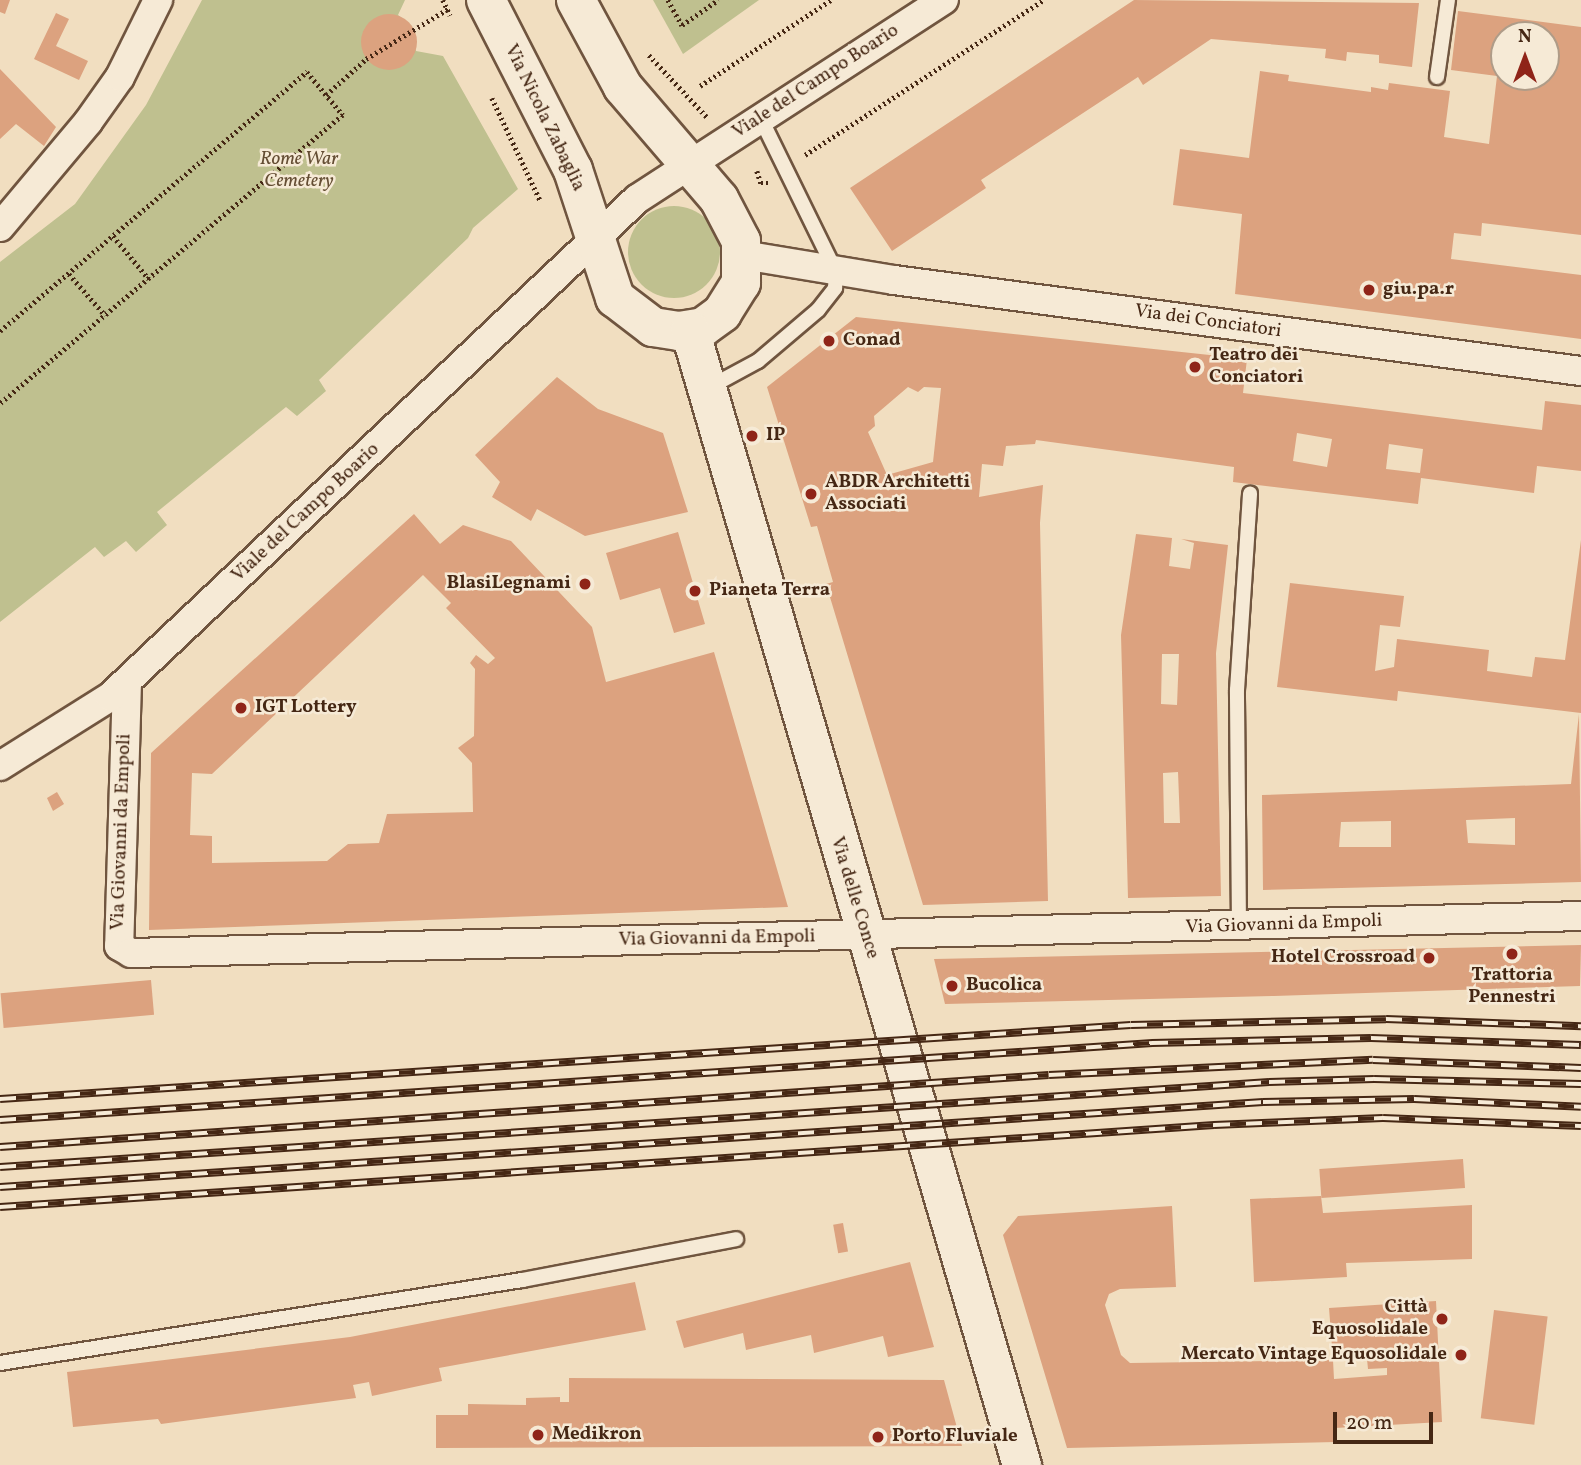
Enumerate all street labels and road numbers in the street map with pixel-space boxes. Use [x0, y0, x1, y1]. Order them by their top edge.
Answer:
street label: Viale del Campo Boario [729, 20, 903, 144]
street label: Via Nicola Zabaglia [499, 41, 589, 195]
street label: Via dei Conciatori [1133, 300, 1283, 344]
street label: Viale del Campo Boario [227, 439, 385, 587]
street label: Via Giovanni da Empoli [107, 733, 137, 931]
street label: Via delle Conce [825, 834, 883, 962]
street label: Via Giovanni da Empoli [1185, 910, 1383, 940]
street label: Via Giovanni da Empoli [618, 926, 816, 952]

